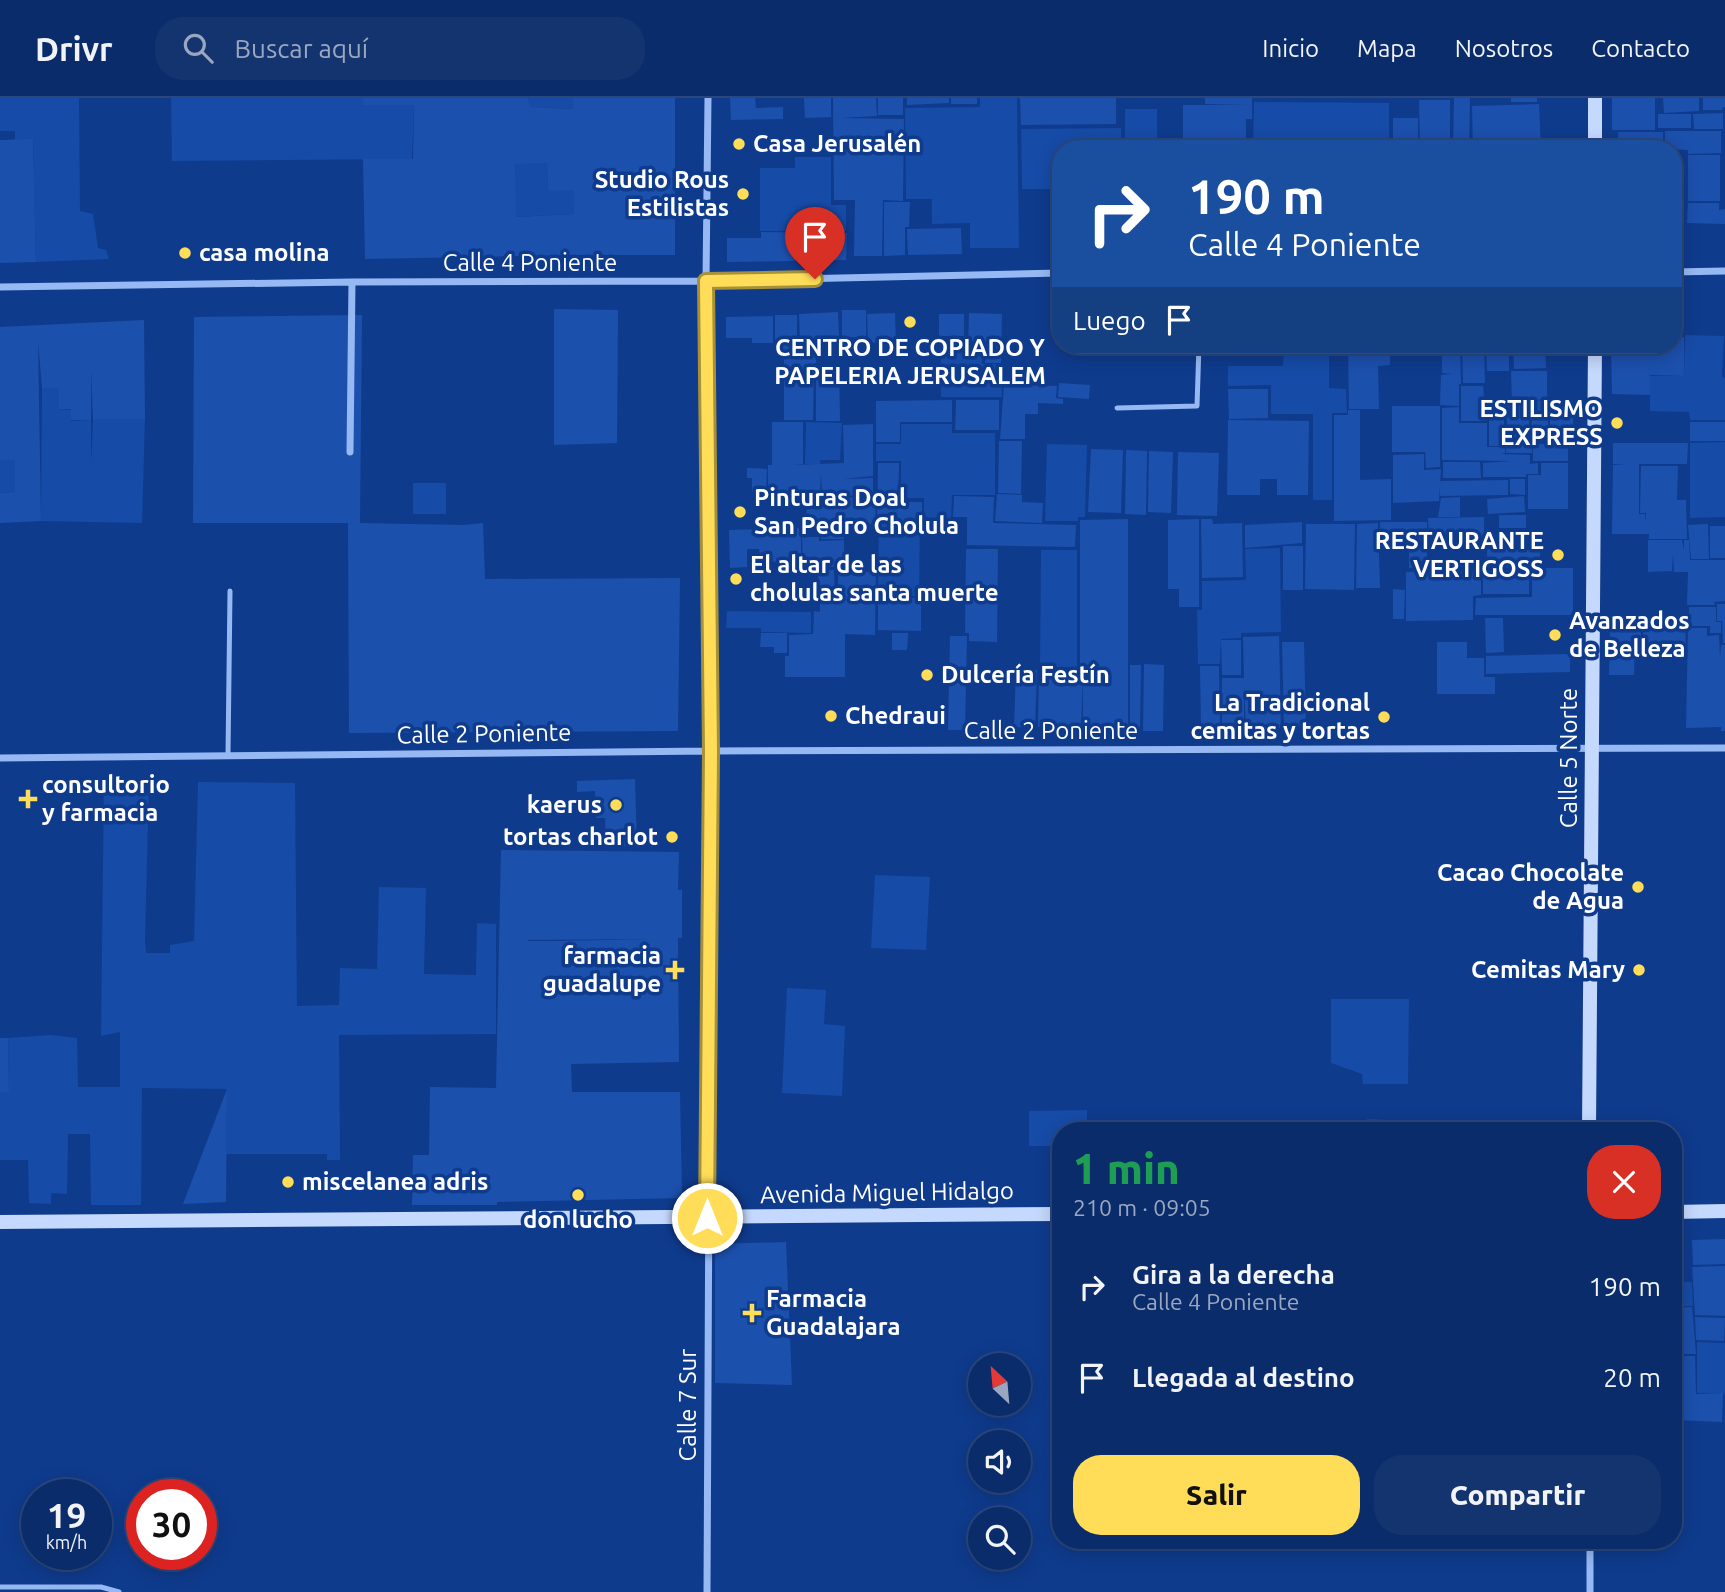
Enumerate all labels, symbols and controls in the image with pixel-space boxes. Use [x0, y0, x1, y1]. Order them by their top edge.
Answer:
search box [155, 17, 645, 80]
icon: search [179, 29, 217, 67]
text: Drivr [35, 30, 113, 67]
text: Buscar aquí [235, 34, 368, 63]
text: Inicio [1262, 35, 1319, 62]
text: Mapa [1357, 35, 1417, 62]
text: Nosotros [1455, 35, 1553, 62]
text: Contacto [1591, 35, 1690, 62]
place label: Casa Jerusalén [753, 130, 921, 157]
marker: Casa Jerusalén [731, 136, 747, 152]
place label: Studio Rous Estilistas [595, 166, 729, 221]
icon: right [1073, 168, 1164, 259]
text: 190 m [1188, 168, 1325, 223]
marker: Studio Rous Estilistas [735, 186, 751, 202]
pin [785, 207, 845, 279]
icon: arrive [796, 218, 834, 256]
text: Calle 4 Poniente [1188, 226, 1421, 262]
place label: casa molina [199, 239, 330, 266]
marker: casa molina [177, 245, 193, 261]
street label: Calle 4 Poniente [443, 249, 617, 276]
icon: arrive [1160, 301, 1198, 339]
text: Luego [1073, 306, 1146, 335]
marker: CENTRO DE COPIADO Y PAPELERIA JERUSALEM [902, 314, 918, 330]
place label: CENTRO DE COPIADO Y PAPELERIA JERUSALEM [774, 334, 1046, 389]
place label: ESTILISMO EXPRESS [1480, 395, 1603, 450]
marker: ESTILISMO EXPRESS [1609, 415, 1625, 431]
place label: Pinturas Doal San Pedro Cholula [754, 484, 959, 539]
marker: Pinturas Doal San Pedro Cholula [732, 504, 748, 520]
place label: RESTAURANTE VERTIGOSS [1375, 527, 1544, 582]
marker: RESTAURANTE VERTIGOSS [1550, 547, 1566, 563]
place label: El altar de las cholulas santa muerte [750, 551, 999, 606]
marker: El altar de las cholulas santa muerte [728, 571, 744, 587]
place label: Avanzados de Belleza [1569, 607, 1690, 662]
marker: Avanzados de Belleza [1547, 627, 1563, 643]
place label: Dulcería Festín [941, 661, 1110, 688]
marker: Dulcería Festín [919, 667, 935, 683]
street label: Calle 5 Norte [1555, 688, 1582, 828]
place label: La Tradicional cemitas y tortas [1190, 689, 1370, 744]
place label: Chedraui [845, 702, 946, 729]
marker: Chedraui [823, 708, 839, 724]
marker: La Tradicional cemitas y tortas [1376, 709, 1392, 725]
street label: Calle 2 Poniente [964, 717, 1138, 744]
street label: Calle 2 Poniente [396, 718, 572, 749]
place label: consultorio y farmacia [42, 771, 170, 826]
marker: consultorio y farmacia [20, 791, 36, 807]
place label: kaerus [527, 791, 602, 818]
marker: kaerus [608, 797, 624, 813]
place label: tortas charlot [503, 823, 658, 850]
marker: tortas charlot [664, 829, 680, 845]
place label: Cacao Chocolate de Agua [1437, 859, 1624, 914]
marker: Cacao Chocolate de Agua [1630, 879, 1646, 895]
place label: farmacia guadalupe [543, 942, 661, 997]
place label: Cemitas Mary [1471, 956, 1625, 983]
marker: farmacia guadalupe [667, 962, 683, 978]
marker: Cemitas Mary [1631, 962, 1647, 978]
text: 1 min [1073, 1145, 1180, 1192]
button: close [1587, 1145, 1661, 1219]
place label: miscelanea adris [302, 1168, 488, 1195]
marker: miscelanea adris [280, 1174, 296, 1190]
street label: Avenida Miguel Hidalgo [760, 1177, 1014, 1208]
position arrow [670, 1181, 744, 1255]
marker: don lucho [570, 1187, 586, 1203]
text: 210 m · 09:05 [1073, 1195, 1211, 1220]
place label: don lucho [523, 1206, 633, 1233]
text: Gira a la derecha [1132, 1260, 1335, 1289]
icon: right [1073, 1268, 1111, 1306]
text: 190 m [1589, 1272, 1661, 1301]
place label: Farmacia Guadalajara [766, 1285, 900, 1340]
text: Calle 4 Poniente [1132, 1289, 1299, 1314]
marker: Farmacia Guadalajara [744, 1305, 760, 1321]
street label: Calle 7 Sur [674, 1349, 701, 1461]
north arrow [968, 1353, 1031, 1416]
map controls [968, 1353, 1031, 1570]
icon: arrive [1073, 1359, 1111, 1397]
text: Llegada al destino [1132, 1363, 1355, 1392]
text: 20 m [1603, 1363, 1661, 1392]
button: sound [968, 1430, 1031, 1493]
button: Salir [1073, 1455, 1360, 1535]
button: Compartir [1374, 1455, 1661, 1535]
speed limit sign: 30 [126, 1479, 217, 1570]
text: 19 [47, 1495, 86, 1535]
button: search [968, 1507, 1031, 1570]
text: km/h [46, 1532, 87, 1552]

